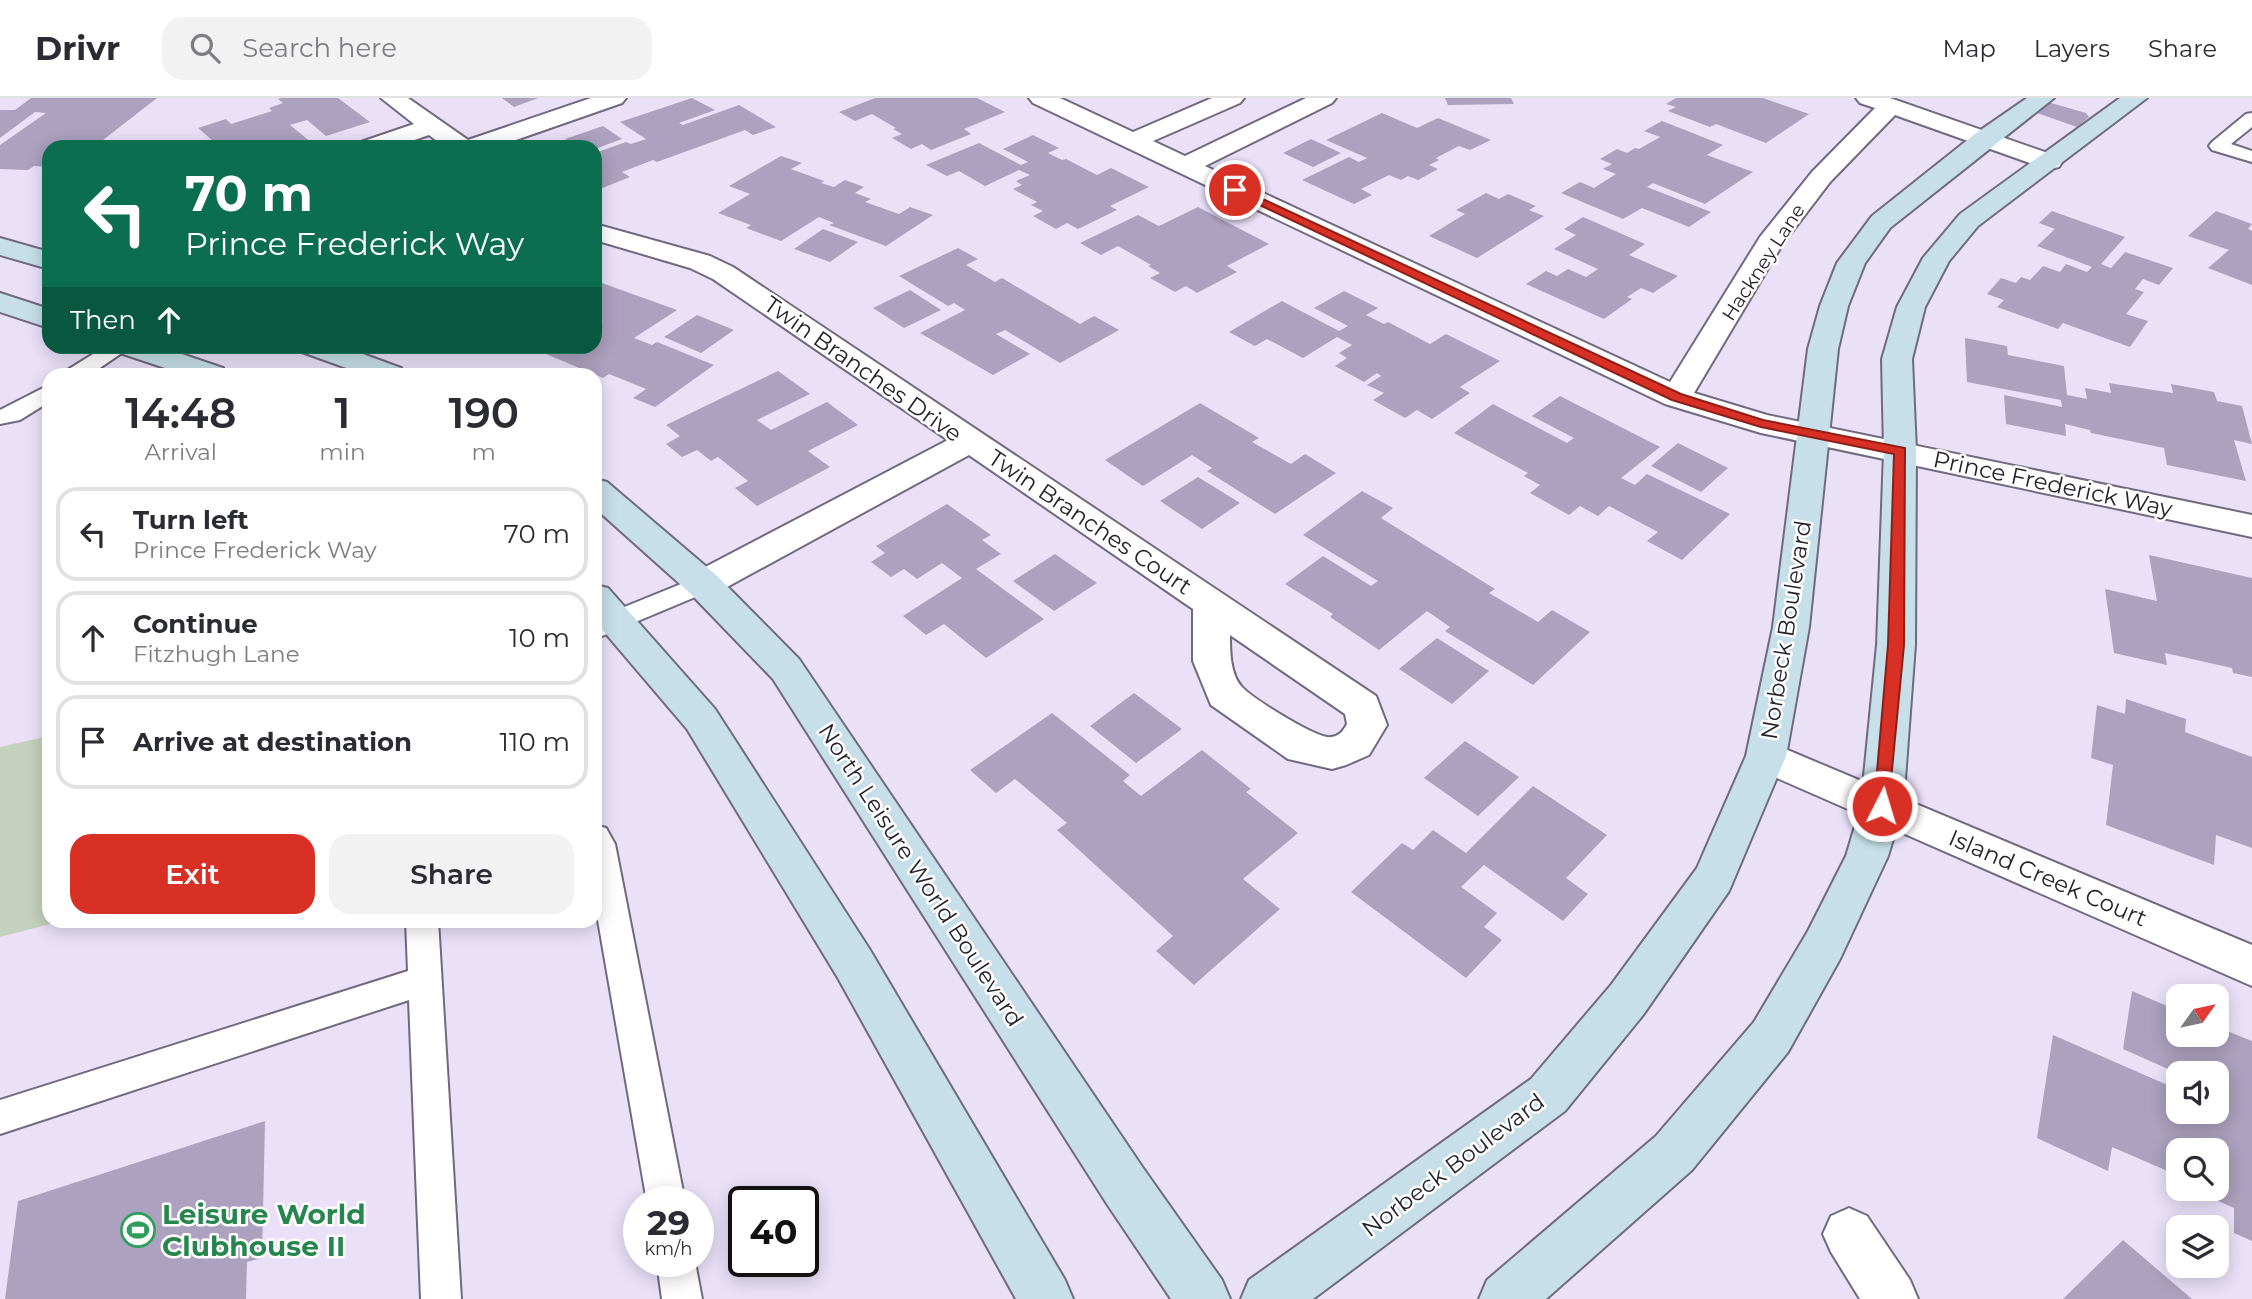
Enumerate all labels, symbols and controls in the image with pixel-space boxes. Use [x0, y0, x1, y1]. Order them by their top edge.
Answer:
search box [162, 17, 652, 80]
text: Drivr [35, 28, 120, 68]
icon: search [186, 29, 224, 67]
text: Search here [242, 32, 397, 64]
text: Map [1942, 34, 1996, 63]
text: Layers [2034, 34, 2110, 63]
text: Share [2148, 34, 2217, 63]
pin [1205, 160, 1265, 220]
text: 70 m [185, 164, 313, 223]
icon: left [70, 168, 161, 259]
icon: arrive [1216, 171, 1254, 209]
street label: Hackney Lane [1717, 200, 1810, 325]
text: Prince Frederick Way [185, 224, 524, 263]
street label: Twin Branches Drive [759, 290, 967, 448]
icon: ahead [150, 301, 188, 339]
text: Then [70, 304, 136, 336]
text: 14:48 [125, 387, 236, 439]
text: 1 [334, 387, 350, 439]
text: 190 [448, 387, 519, 439]
text: Arrival [144, 438, 217, 466]
text: min [319, 438, 365, 466]
text: m [472, 438, 496, 466]
street label: Twin Branches Court [983, 444, 1197, 600]
street label: Prince Frederick Way [1931, 445, 2176, 523]
text: Turn left [133, 504, 249, 536]
icon: left [74, 515, 112, 553]
text: 70 m [504, 518, 570, 550]
street label: Norbeck Boulevard [1755, 518, 1817, 742]
text: Prince Frederick Way [133, 536, 377, 564]
text: Continue [133, 608, 258, 640]
icon: ahead [74, 619, 112, 657]
text: 10 m [509, 622, 570, 654]
text: Fitzhugh Lane [133, 640, 300, 668]
street label: North Leisure World Boulevard [812, 718, 1030, 1032]
icon: arrive [74, 723, 112, 761]
text: Arrive at destination [133, 726, 412, 758]
text: 110 m [500, 726, 570, 758]
position arrow [1845, 769, 1919, 843]
street label: Island Creek Court [1945, 824, 2151, 932]
button: Exit [70, 834, 315, 914]
button: Share [329, 834, 574, 914]
north arrow [2166, 984, 2230, 1046]
map controls [2166, 984, 2229, 1278]
button: sound [2166, 1061, 2229, 1124]
street label: Norbeck Boulevard [1356, 1087, 1550, 1243]
button: search [2166, 1138, 2229, 1201]
speed limit sign: 40 [728, 1186, 819, 1277]
place label: Leisure World Clubhouse II [162, 1197, 366, 1263]
text: 29 [647, 1201, 690, 1244]
sports icon: Leisure World Clubhouse II [119, 1211, 157, 1249]
button: layers [2166, 1215, 2229, 1278]
text: km/h [644, 1238, 693, 1260]

